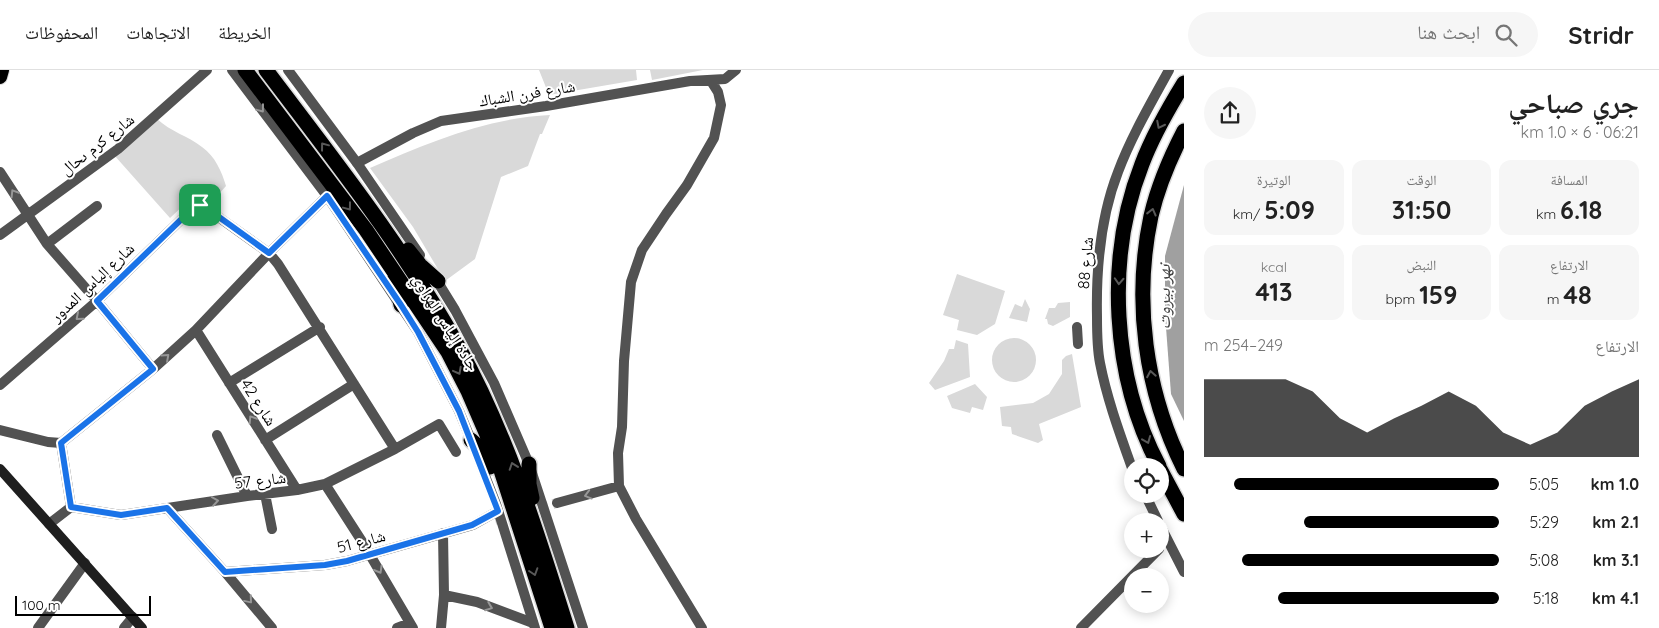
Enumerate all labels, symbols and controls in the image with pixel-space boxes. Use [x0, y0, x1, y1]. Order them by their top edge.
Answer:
search box [1188, 12, 1538, 57]
text: ابحث هنا [1417, 20, 1480, 44]
text: Stridr [1568, 20, 1634, 50]
text: المحفوظات [25, 21, 98, 44]
text: الاتجاهات [126, 21, 190, 44]
text: الخريطة [218, 21, 271, 44]
icon: search [1492, 21, 1520, 49]
street label: شارع فرن الشباك [477, 76, 577, 111]
text: جري صباحي [1508, 85, 1639, 120]
button: share [1204, 87, 1256, 139]
one-way arrow [255, 103, 264, 113]
street label: شارع كرم ىحال [56, 109, 139, 180]
one-way arrow [1156, 120, 1166, 129]
text: 06:21 · 6 × 1.0 km [1521, 122, 1639, 142]
one-way arrow [320, 143, 330, 152]
text: الوتيرة [1257, 171, 1291, 189]
text: الوقت [1406, 171, 1437, 189]
text: المسافة [1551, 171, 1588, 189]
pin [179, 184, 221, 226]
one-way arrow [10, 190, 20, 199]
icon: arrive [186, 191, 214, 219]
text: 5:09 [1264, 194, 1315, 225]
text: 31:50 [1392, 194, 1451, 225]
text: 6.18 [1560, 194, 1602, 225]
one-way arrow [343, 201, 351, 210]
text: /km [1233, 205, 1264, 223]
text: km [1536, 205, 1560, 223]
one-way arrow [1147, 209, 1157, 217]
street label: شارع 88 [1073, 236, 1098, 290]
street label: شارع إلياس المدور [45, 238, 139, 327]
text: النبض [1407, 256, 1436, 274]
text: الارتفاع [1550, 256, 1588, 274]
text: kcal [1261, 258, 1287, 276]
water label: نهر بيروت [1152, 261, 1175, 330]
street label: جادة إلياس الهراوي [406, 270, 484, 376]
text: 413 [1255, 276, 1292, 307]
one-way arrow [1113, 277, 1124, 285]
text: 159 [1419, 279, 1457, 310]
text: 48 [1563, 279, 1592, 310]
text: bpm [1386, 290, 1419, 308]
text: m [1547, 290, 1563, 308]
one-way arrow [75, 311, 84, 320]
text: 249–254 m [1204, 335, 1283, 355]
text: الارتفاع [1595, 336, 1639, 356]
one-way arrow [161, 354, 170, 363]
one-way arrow [452, 366, 462, 375]
one-way arrow [1146, 369, 1157, 378]
street label: شارع 42 [236, 375, 282, 430]
one-way arrow [249, 416, 259, 425]
one-way arrow [1141, 435, 1151, 444]
map controls [1124, 458, 1169, 613]
button: locate [1124, 458, 1169, 503]
one-way arrow [509, 462, 519, 470]
street label: شارع 57 [233, 467, 287, 494]
text: 5:05 [1529, 474, 1559, 494]
text: 1.0 km [1591, 474, 1639, 494]
one-way arrow [585, 489, 593, 499]
one-way arrow [211, 496, 219, 507]
text: 5:29 [1529, 512, 1559, 532]
text: 2.1 km [1592, 512, 1639, 532]
button: + [1124, 513, 1169, 558]
street label: شارع 51 [335, 525, 388, 558]
text: 5:08 [1529, 550, 1559, 570]
text: 3.1 km [1593, 550, 1639, 570]
one-way arrow [372, 564, 382, 573]
one-way arrow [529, 567, 539, 575]
button: − [1124, 568, 1169, 613]
text: 5:18 [1533, 588, 1559, 608]
text: 4.1 km [1592, 588, 1639, 608]
scale bar [15, 593, 151, 616]
one-way arrow [243, 594, 251, 603]
text: 100 m [22, 596, 60, 614]
one-way arrow [485, 601, 493, 611]

